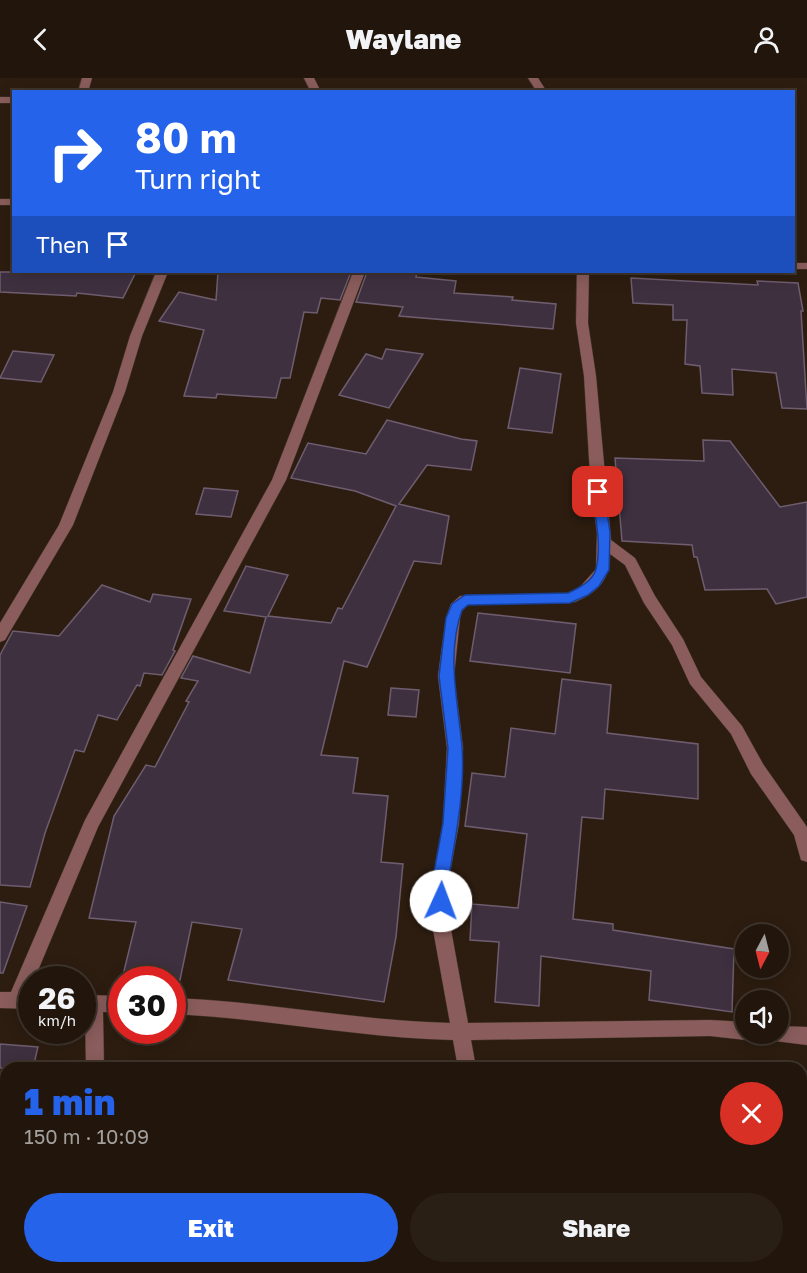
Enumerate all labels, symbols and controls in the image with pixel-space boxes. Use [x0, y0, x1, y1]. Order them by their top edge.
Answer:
icon: back [24, 23, 57, 56]
text: Waylane [346, 23, 461, 55]
icon: person [750, 23, 783, 56]
text: 80 m [135, 112, 236, 162]
icon: right [36, 114, 114, 192]
text: Turn right [135, 163, 261, 195]
icon: arrive [101, 228, 134, 261]
text: Then [36, 231, 89, 258]
pin [572, 466, 623, 517]
icon: arrive [581, 475, 614, 508]
position arrow [409, 869, 473, 933]
north arrow [735, 924, 789, 978]
map controls [735, 924, 789, 1044]
speed limit sign: 30 [108, 966, 186, 1044]
text: 26 [38, 980, 76, 1016]
button: sound [735, 990, 789, 1044]
text: km/h [38, 1011, 76, 1029]
text: 1 min [24, 1080, 115, 1123]
button: close [720, 1082, 783, 1145]
text: 150 m · 10:09 [24, 1124, 149, 1148]
button: Exit [24, 1193, 398, 1262]
button: Share [410, 1193, 783, 1262]

